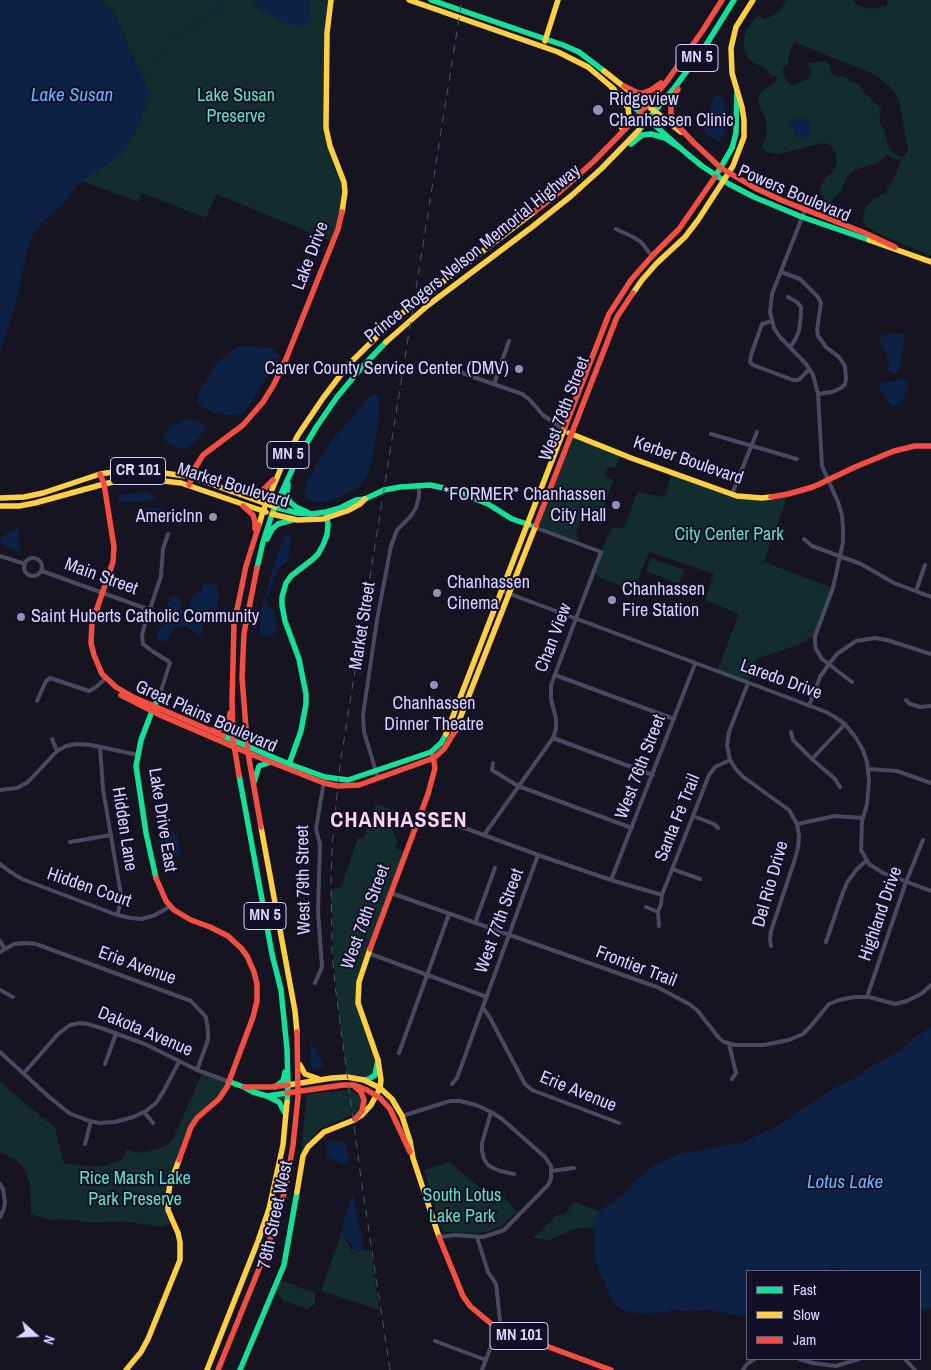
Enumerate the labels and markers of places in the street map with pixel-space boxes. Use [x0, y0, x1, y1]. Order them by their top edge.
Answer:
place label: Ridgeview Chanhassen Clinic [609, 89, 734, 132]
marker: Ridgeview Chanhassen Clinic [591, 103, 605, 117]
place label: Carver County Service Center (DMV) [265, 358, 509, 380]
marker: Carver County Service Center (DMV) [513, 363, 525, 375]
place label: *FORMER* Chanhassen City Hall [444, 484, 606, 526]
marker: *FORMER* Chanhassen City Hall [610, 499, 622, 511]
place label: AmericInn [136, 506, 203, 528]
marker: AmericInn [207, 511, 219, 523]
place label: Chanhassen Cinema [447, 572, 530, 614]
place label: Chanhassen Fire Station [622, 579, 705, 622]
marker: Chanhassen Cinema [431, 587, 443, 599]
marker: Chanhassen Fire Station [606, 594, 618, 606]
place label: Saint Huberts Catholic Community [31, 606, 259, 628]
marker: Saint Huberts Catholic Community [15, 611, 27, 623]
marker: Chanhassen Dinner Theatre [428, 679, 440, 691]
place label: Chanhassen Dinner Theatre [384, 693, 484, 736]

